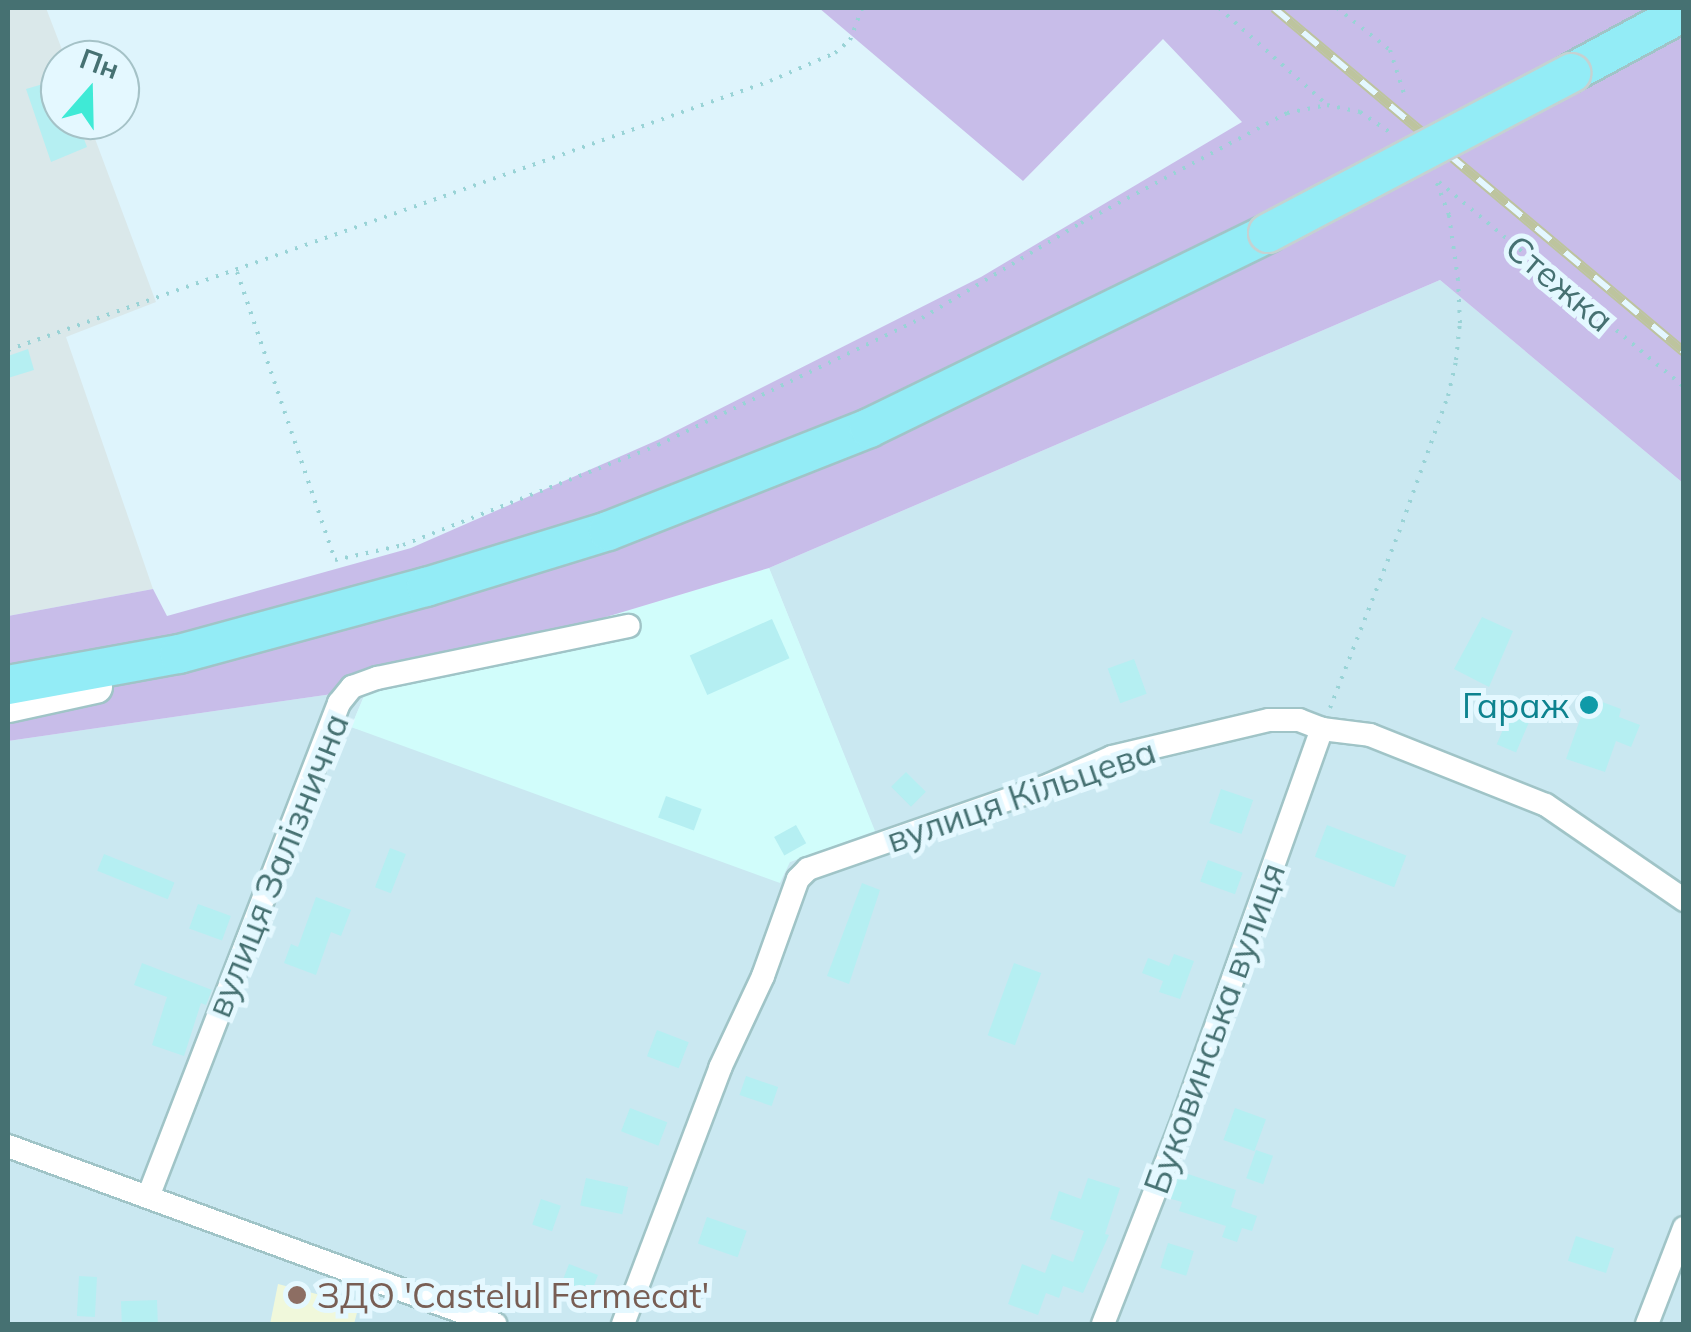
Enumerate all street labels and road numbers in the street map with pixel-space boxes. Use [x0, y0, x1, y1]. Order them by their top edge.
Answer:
street label: Стежка [1498, 226, 1622, 340]
street label: вулиця Залізнична [197, 707, 357, 1023]
street label: вулиця Кільцева [881, 729, 1161, 861]
street label: Буковинська вулиця [1135, 857, 1293, 1199]

